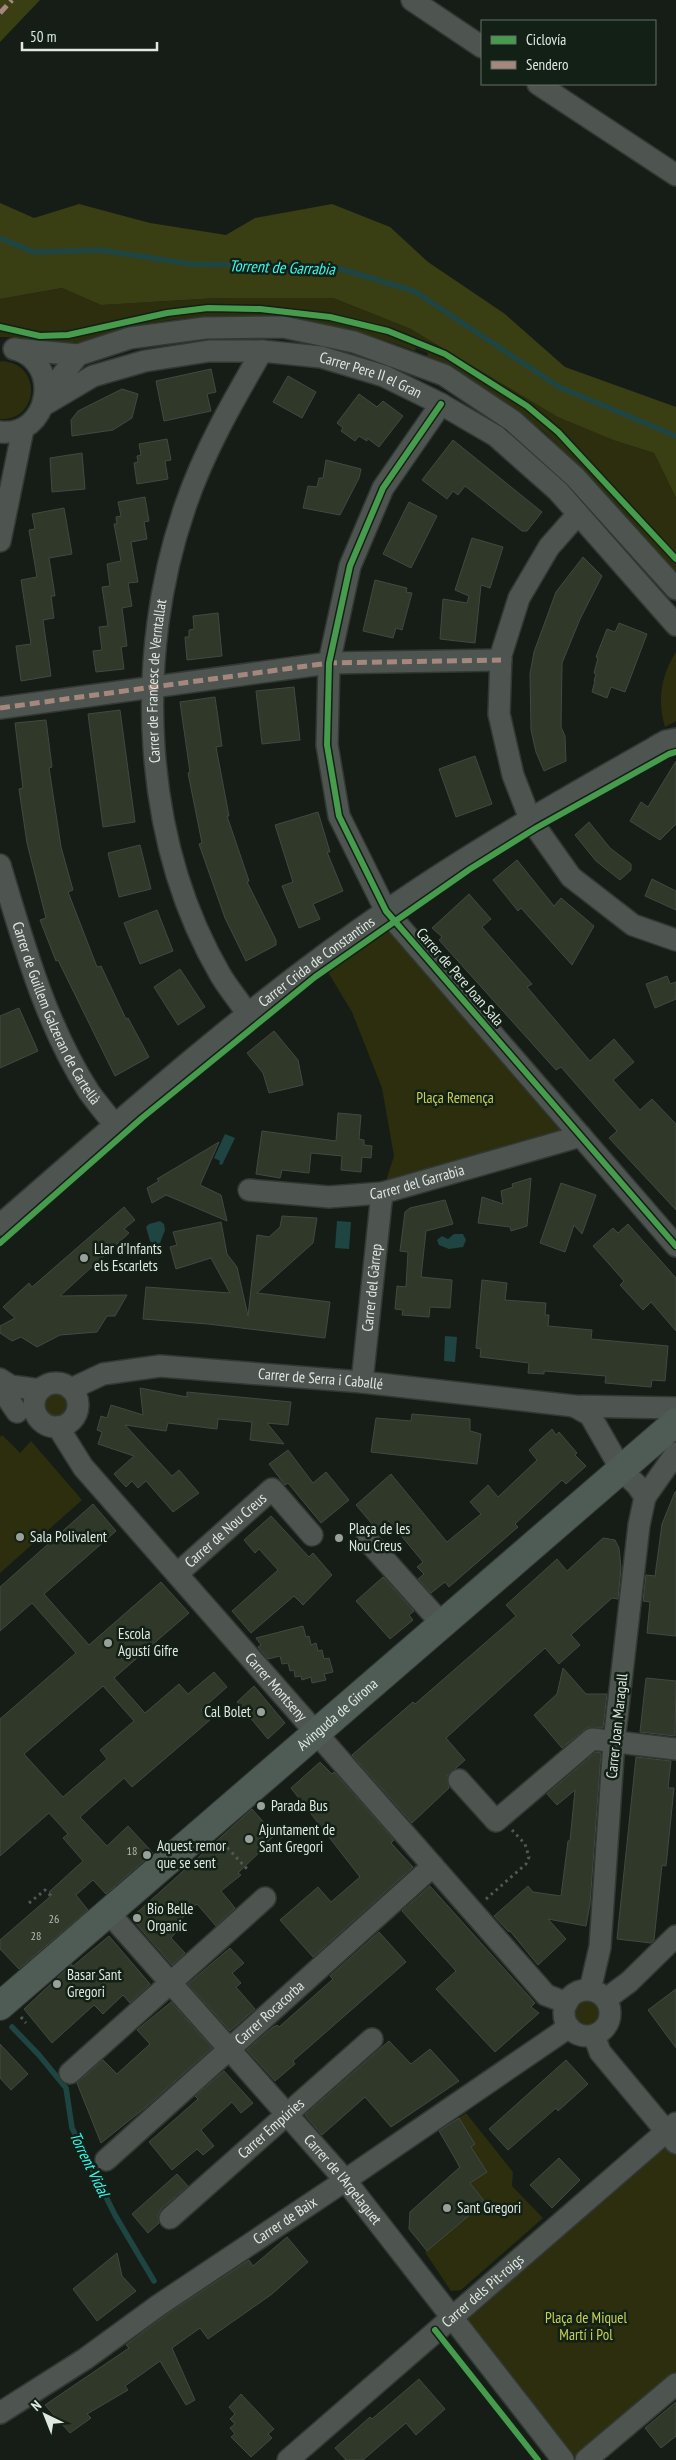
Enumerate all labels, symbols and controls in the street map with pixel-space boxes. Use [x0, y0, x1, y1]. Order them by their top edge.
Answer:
scale bar [22, 20, 158, 52]
legend [481, 20, 656, 85]
text: 50 m [30, 27, 56, 46]
text: Ciclovía [526, 30, 566, 49]
text: Sendero [526, 55, 568, 74]
water label: Torrent de Garrabia [229, 255, 337, 279]
street label: Carrer Pere II el Gran [317, 347, 425, 402]
street label: Carrer de Francesc de Verntallat [143, 598, 170, 764]
street label: Carrer Crida de Constantins [254, 912, 378, 1011]
street label: Carrer de Guillem Galzeran de Cartellà [9, 919, 105, 1108]
street label: Carrer de Pere Joan Sala [413, 924, 508, 1030]
park label: Plaça Remença [416, 1088, 494, 1107]
street label: Carrer del Garrabia [369, 1160, 466, 1203]
place label: Llar d'Infants els Escarlets [94, 1239, 162, 1275]
street label: Carrer del Gàrrep [357, 1243, 386, 1332]
marker: Llar d'Infants els Escarlets [78, 1252, 90, 1264]
street label: Carrer de Serra i Caballé [257, 1364, 384, 1393]
street label: Carrer de Nou Creus [181, 1489, 270, 1571]
place label: Plaça de les Nou Creus [349, 1519, 410, 1555]
place label: Sala Polivalent [30, 1527, 107, 1546]
marker: Sala Polivalent [14, 1531, 26, 1543]
marker: Plaça de les Nou Creus [333, 1532, 345, 1544]
place label: Escola Agustí Gifre [118, 1624, 178, 1660]
marker: Escola Agustí Gifre [102, 1637, 114, 1649]
street label: Carrer Montseny [241, 1649, 312, 1725]
street label: Carrer Joan Maragall [602, 1672, 632, 1779]
street label: Avinguda de Girona [293, 1674, 382, 1754]
place label: Cal Bolet [204, 1702, 251, 1721]
marker: Cal Bolet [255, 1706, 267, 1718]
place label: Parada Bus [271, 1796, 328, 1815]
marker: Parada Bus [255, 1800, 267, 1812]
place label: Ajuntament de Sant Gregori [259, 1820, 335, 1856]
marker: Ajuntament de Sant Gregori [243, 1833, 255, 1845]
place label: Aquest remor que se sent [157, 1836, 227, 1872]
house number: 18 [127, 1843, 137, 1858]
marker: Aquest remor que se sent [141, 1849, 153, 1861]
place label: Bio Belle Organic [147, 1899, 193, 1935]
house number: 26 [49, 1911, 59, 1926]
marker: Bio Belle Organic [131, 1912, 143, 1924]
house number: 28 [31, 1928, 41, 1943]
place label: Basar Sant Gregori [67, 1965, 122, 2001]
street label: Carrer Rocacorba [231, 1976, 308, 2049]
marker: Basar Sant Gregori [51, 1978, 63, 1990]
street label: Carrer Empúries [234, 2094, 308, 2163]
water label: Torrent Vidal [66, 2128, 115, 2201]
street label: Carrer de l'Argelaguet [300, 2130, 386, 2228]
street label: Carrer de Baix [249, 2192, 320, 2248]
place label: Sant Gregori [457, 2198, 521, 2217]
marker: Sant Gregori [441, 2202, 453, 2214]
street label: Carrer dels Pit-roigs [438, 2250, 527, 2331]
park label: Plaça de Miquel Martí i Pol [545, 2308, 628, 2344]
north arrow [20, 2390, 70, 2440]
text: N [27, 2396, 45, 2415]

